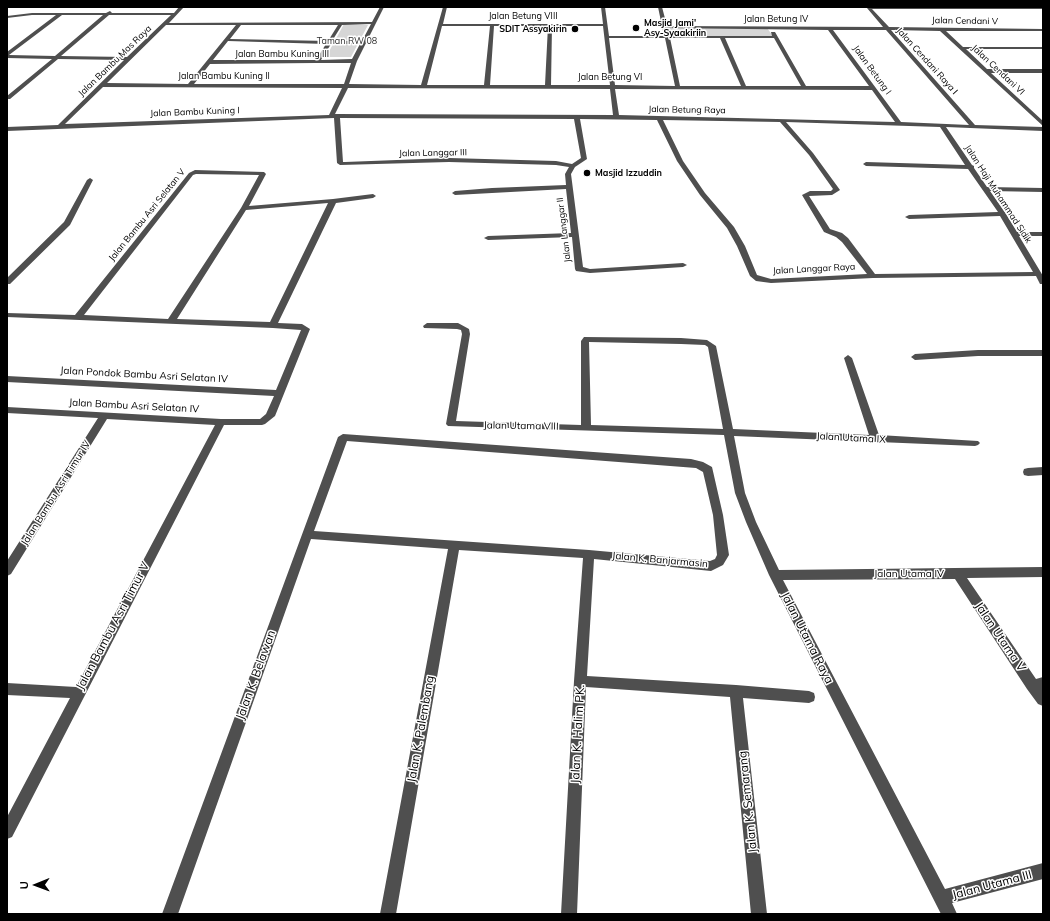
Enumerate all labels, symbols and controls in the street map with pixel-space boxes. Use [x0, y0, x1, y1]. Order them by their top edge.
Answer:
street label: Jalan Betung VIII [488, 11, 558, 21]
street label: Jalan Betung IV [744, 14, 808, 24]
street label: Jalan Cendani V [932, 15, 998, 27]
place label: Masjid Jami' Asy-Syaakiriin [644, 18, 706, 39]
street label: Jalan Bambu Mas Raya [76, 23, 154, 99]
marker: Masjid Jami' Asy-Syaakiriin [631, 23, 641, 33]
place label: SDIT Assyakirin [499, 24, 567, 34]
marker: SDIT Assyakirin [570, 24, 580, 34]
street label: Jalan Cendani Raya I [894, 25, 960, 97]
park label: Taman RW 08 [317, 36, 377, 46]
street label: Jalan Betung I [851, 43, 893, 97]
street label: Jalan Cendani VI [969, 43, 1027, 97]
street label: Jalan Bambu Kuning III [235, 49, 329, 59]
street label: Jalan Bambu Kuning II [178, 71, 270, 81]
street label: Jalan Betung VI [578, 72, 642, 82]
street label: Jalan Betung Raya [648, 104, 726, 116]
street label: Jalan Bambu Kuning I [150, 105, 240, 119]
street label: Jalan Haji Muhammad Sidik [962, 143, 1034, 245]
street label: Jalan Langgar III [399, 147, 467, 159]
street label: Jalan Bambu Asri Selatan V [107, 167, 187, 263]
marker: Masjid Izzuddin [582, 168, 592, 178]
place label: Masjid Izzuddin [595, 168, 662, 178]
street label: Jalan Langgar II [555, 197, 573, 263]
street label: Jalan Langgar Raya [772, 261, 856, 277]
street label: Jalan Pondok Bambu Asri Selatan IV [60, 365, 228, 385]
street label: Jalan Bambu Asri Selatan IV [68, 397, 200, 415]
street label: Jalan Utama VIII [483, 419, 559, 433]
street label: Jalan Utama IX [816, 430, 886, 446]
street label: Jalan Bambu Asri Timur IV [19, 438, 93, 548]
street label: Jalan K. Banjarmasin [612, 550, 708, 570]
street label: Jalan Bambu Asri Timur V [73, 559, 153, 693]
street label: Jalan Utama IV [874, 568, 944, 580]
street label: Jalan Utama Raya [778, 590, 836, 686]
street label: Jalan Utama V [971, 599, 1029, 675]
street label: Jalan K. Belawan [233, 628, 279, 722]
street label: Jalan K. Palembang [405, 674, 437, 784]
street label: Jalan K. Halim PK. [568, 684, 588, 784]
street label: Jalan K. Semarang [735, 750, 761, 854]
north arrow [16, 865, 56, 905]
street label: Jalan Utama III [951, 867, 1033, 903]
text: U [17, 881, 31, 889]

